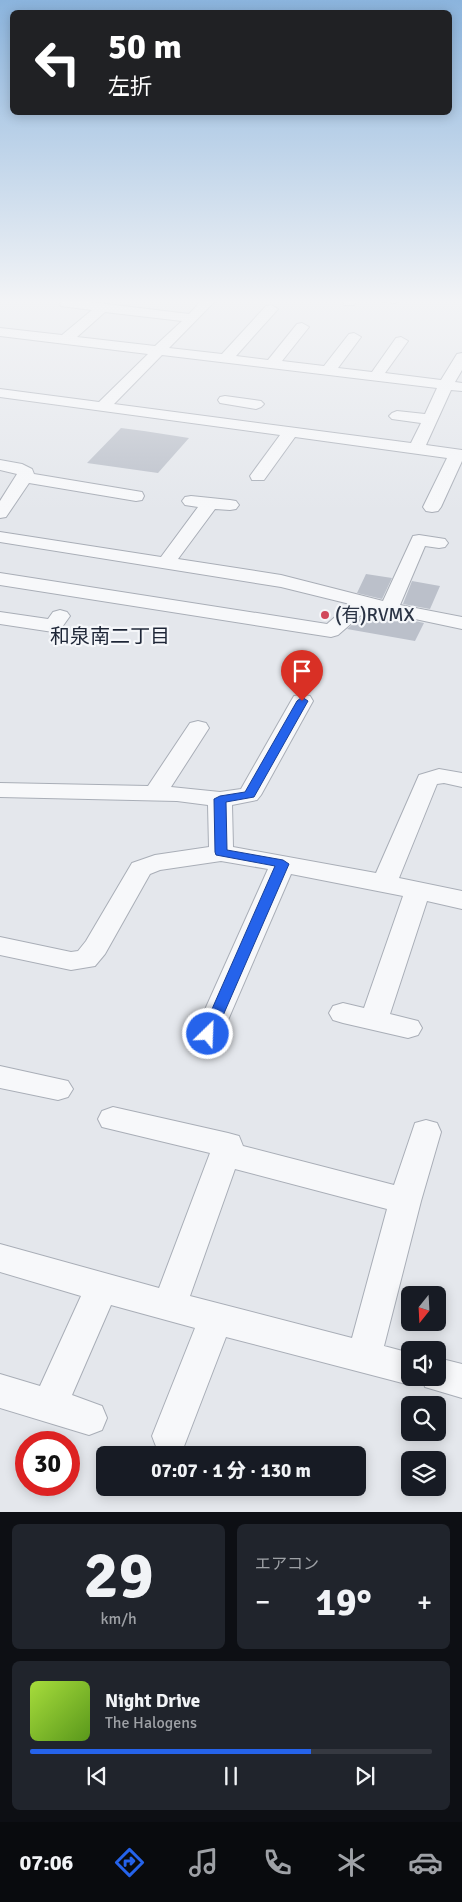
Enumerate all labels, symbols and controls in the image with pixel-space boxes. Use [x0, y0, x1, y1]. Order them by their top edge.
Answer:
text: 50 m [108, 25, 182, 68]
icon: left [25, 30, 90, 95]
text: 左折 [108, 73, 152, 100]
place label: (有)RVMX [335, 603, 415, 627]
marker: (有)RVMX [319, 609, 331, 621]
district label: 和泉南二丁目 [50, 624, 170, 649]
pin [281, 650, 323, 701]
icon: arrive [288, 657, 316, 685]
position arrow [181, 1007, 233, 1059]
north arrow [401, 1286, 446, 1331]
map controls [401, 1286, 446, 1496]
button: sound [401, 1341, 446, 1386]
button: search [401, 1396, 446, 1441]
speed limit sign: 30 [15, 1431, 80, 1496]
button: layers [401, 1451, 446, 1496]
text: 07:07 · 1 分 · 130 m [151, 1459, 311, 1483]
text: 29 [83, 1536, 154, 1616]
text: エアコン [255, 1554, 319, 1574]
text: 19° [315, 1579, 372, 1626]
text: − [255, 1585, 270, 1619]
text: + [417, 1585, 432, 1619]
text: km/h [100, 1609, 137, 1629]
text: Night Drive [105, 1689, 200, 1713]
text: The Halogens [105, 1713, 197, 1733]
icon: previous [83, 1762, 111, 1790]
icon: pause [217, 1762, 245, 1790]
icon: next [351, 1762, 379, 1790]
icon: directions [112, 1845, 147, 1880]
icon: music [186, 1845, 221, 1880]
icon: phone [260, 1845, 295, 1880]
icon: climate [334, 1845, 369, 1880]
icon: car [408, 1845, 443, 1880]
text: 07:06 [19, 1849, 73, 1876]

